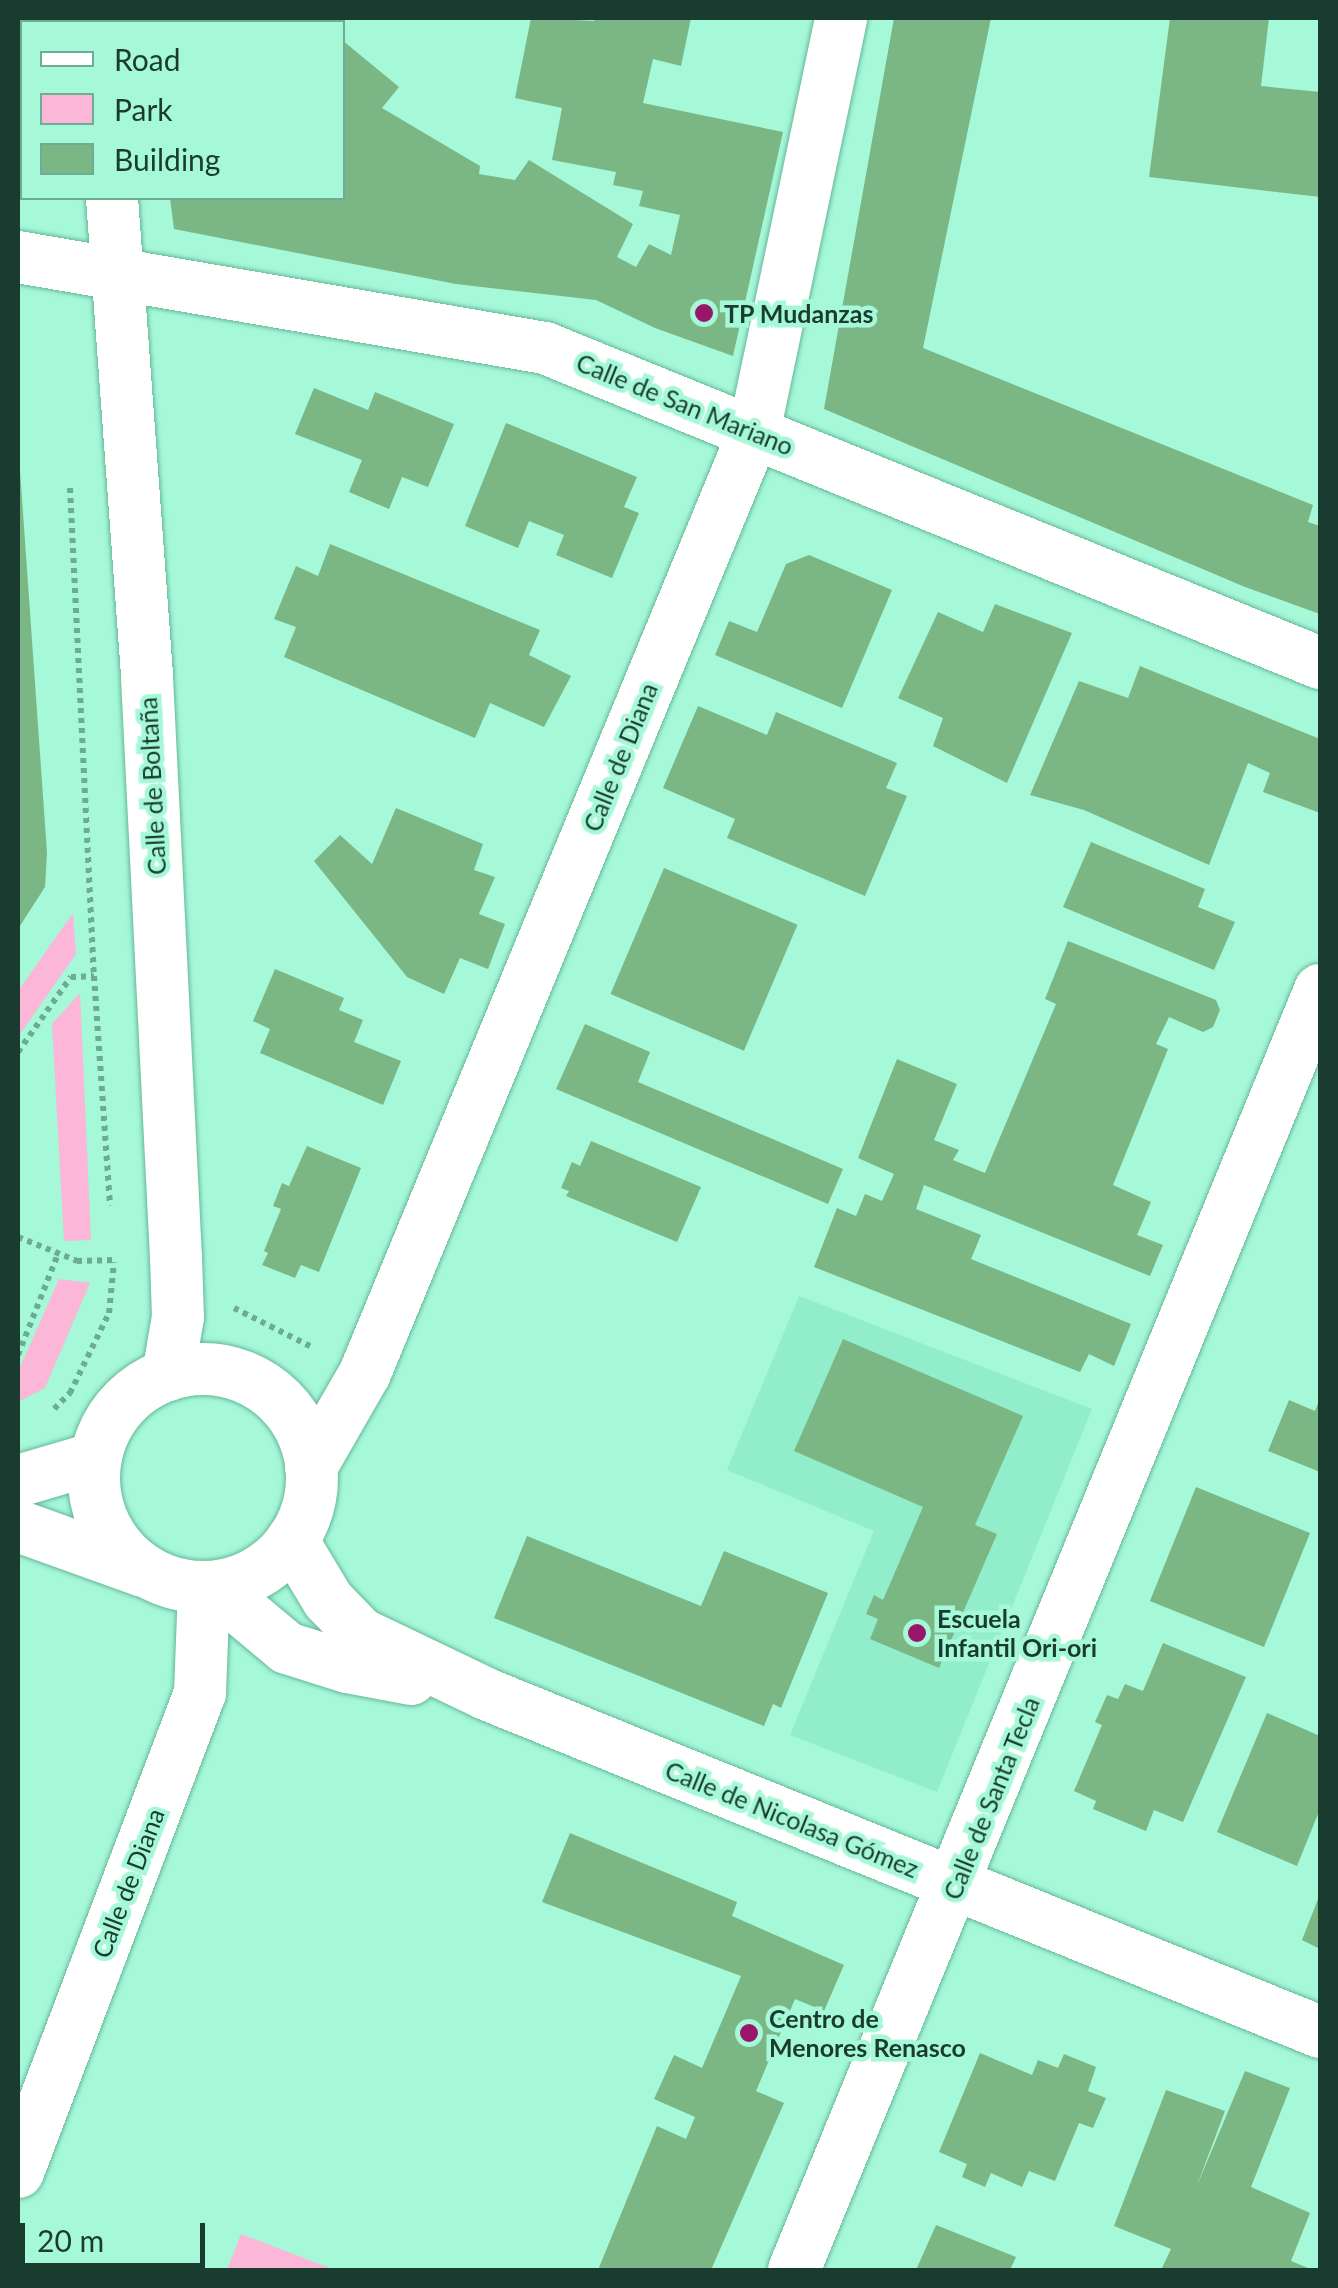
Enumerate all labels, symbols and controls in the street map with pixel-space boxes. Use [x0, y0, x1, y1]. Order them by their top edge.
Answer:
legend [20, 20, 345, 200]
text: Road [114, 41, 181, 77]
text: Park [114, 91, 173, 127]
text: Building [114, 141, 220, 177]
place label: TP Mudanzas [724, 298, 874, 328]
marker: TP Mudanzas [693, 302, 715, 324]
street label: Calle de San Mariano [572, 347, 798, 461]
street label: Calle de Diana [577, 678, 663, 836]
street label: Calle de Boltaña [132, 696, 172, 876]
place label: Escuela Infantil Ori-ori [937, 1604, 1097, 1663]
marker: Escuela Infantil Ori-ori [906, 1622, 928, 1644]
street label: Calle de Santa Tecla [937, 1692, 1045, 1904]
street label: Calle de Nicolasa Gómez [661, 1754, 923, 1884]
street label: Calle de Diana [86, 1804, 170, 1962]
place label: Centro de Menores Renasco [769, 2004, 966, 2063]
marker: Centro de Menores Renasco [738, 2022, 760, 2044]
scale bar [25, 2203, 210, 2265]
text: 20 m [37, 2222, 104, 2258]

